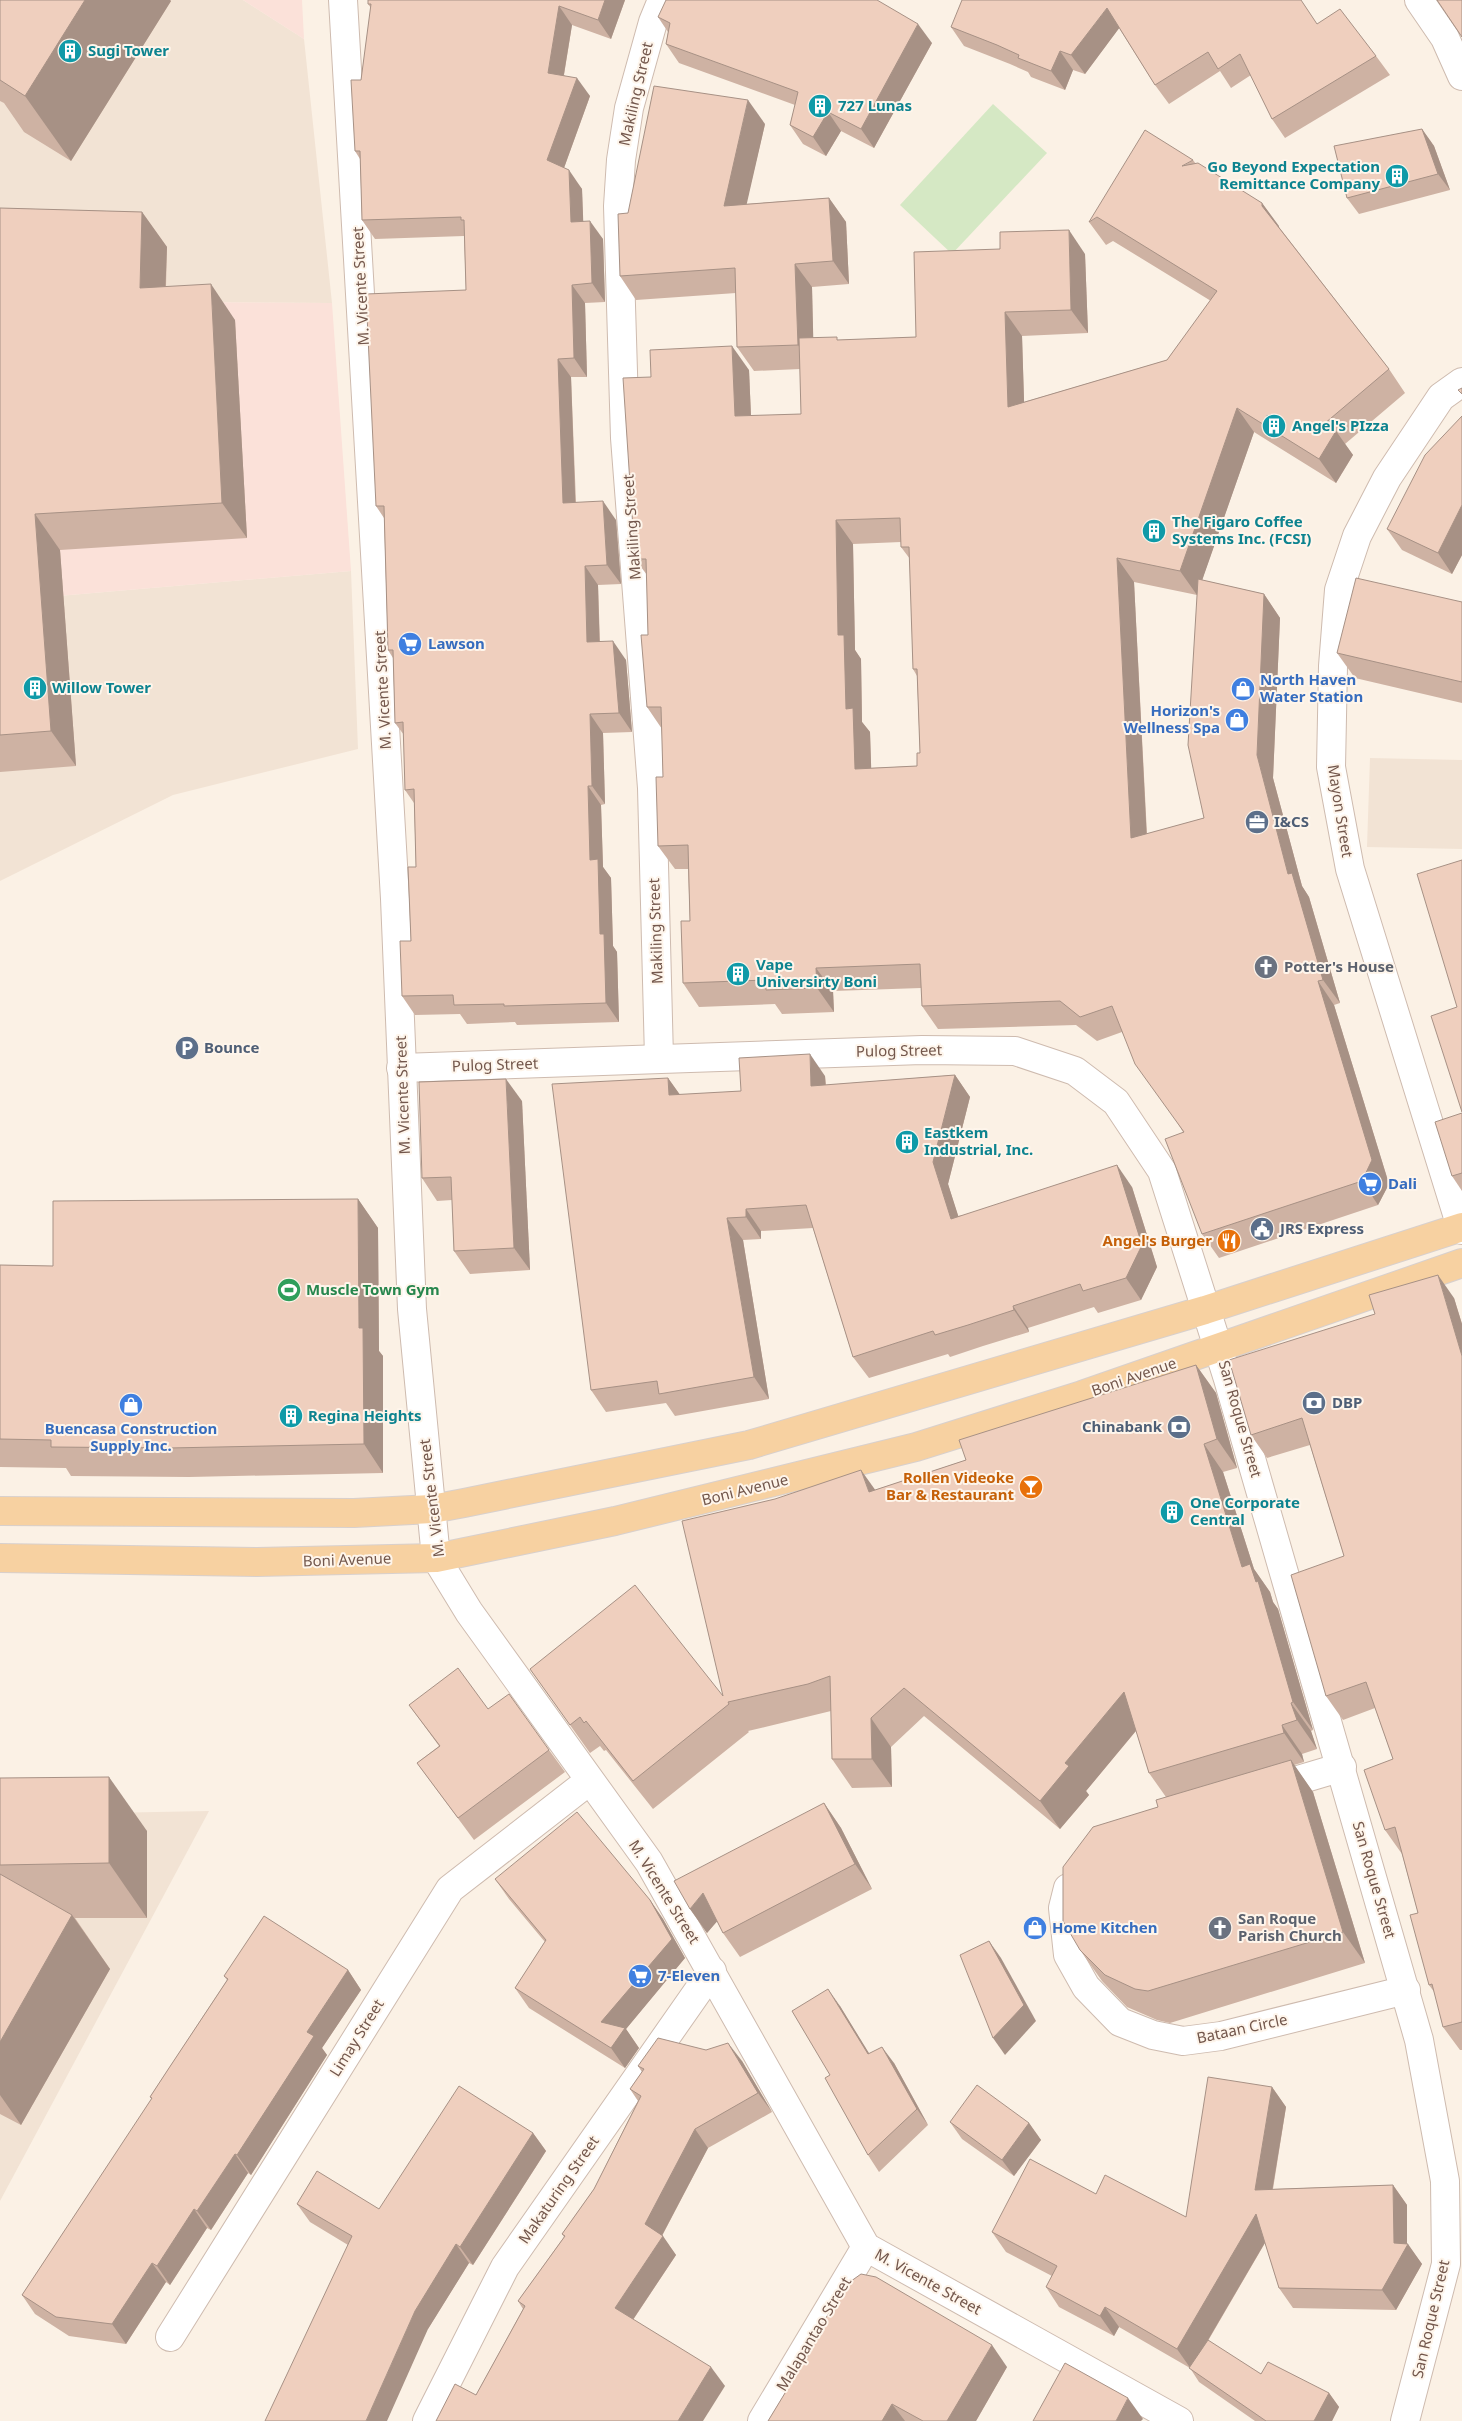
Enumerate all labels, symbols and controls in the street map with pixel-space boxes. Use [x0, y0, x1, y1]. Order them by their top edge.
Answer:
building icon: Sugi Tower [57, 38, 83, 64]
street label: Makiling Street [613, 39, 657, 148]
place label: Sugi Tower [88, 40, 169, 60]
building icon: 727 Lunas [807, 93, 833, 119]
place label: 727 Lunas [838, 95, 912, 115]
place label: Go Beyond Expectation Remittance Company [1207, 156, 1380, 193]
building icon: Go Beyond Expectation Remittance Company [1384, 163, 1410, 189]
street label: M. Vicente Street [347, 226, 373, 346]
building icon: Angel's PIzza [1261, 413, 1287, 439]
place label: Angel's PIzza [1292, 415, 1389, 435]
street label: Makiling Street [617, 473, 645, 581]
place label: The Figaro Coffee Systems Inc. (FCSI) [1172, 511, 1311, 548]
building icon: The Figaro Coffee Systems Inc. (FCSI) [1141, 518, 1167, 544]
street label: M. Vicente Street [369, 630, 395, 750]
supermarket icon: Lawson [397, 631, 423, 657]
place label: Lawson [428, 633, 485, 653]
place label: North Haven Water Station [1260, 669, 1363, 706]
building icon: Willow Tower [22, 675, 48, 701]
shop icon: North Haven Water Station [1230, 676, 1256, 702]
place label: Willow Tower [52, 677, 151, 697]
place label: Horizon's Wellness Spa [1124, 700, 1220, 737]
shop icon: Horizon's Wellness Spa [1224, 707, 1250, 733]
street label: Mayon Street [1324, 763, 1358, 859]
office icon: I&CS [1244, 809, 1270, 835]
place label: I&CS [1274, 811, 1309, 831]
street label: Makiling Street [643, 877, 667, 984]
place label: Vape Universirty Boni [756, 954, 877, 991]
church icon: Potter's House [1253, 954, 1279, 980]
place label: Potter's House [1284, 956, 1394, 976]
building icon: Vape Universirty Boni [725, 961, 751, 987]
parking icon: Bounce [174, 1035, 200, 1061]
street label: M. Vicente Street [390, 1035, 414, 1155]
place label: Bounce [204, 1037, 260, 1057]
street label: Pulog Street [856, 1039, 943, 1061]
street label: Pulog Street [451, 1052, 539, 1076]
place label: Eastkem Industrial, Inc. [924, 1122, 1033, 1159]
building icon: Eastkem Industrial, Inc. [894, 1129, 920, 1155]
supermarket icon: Dali [1357, 1171, 1383, 1197]
place label: Dali [1388, 1173, 1417, 1193]
public building icon: JRS Express [1249, 1216, 1275, 1242]
place label: JRS Express [1278, 1218, 1364, 1238]
restaurant icon: Angel's Burger [1216, 1228, 1242, 1254]
place label: Angel's Burger [1103, 1230, 1212, 1250]
sports icon: Muscle Town Gym [276, 1277, 302, 1303]
place label: Muscle Town Gym [306, 1279, 440, 1299]
street label: Boni Avenue [1089, 1352, 1179, 1400]
street label: San Roque Street [1215, 1358, 1267, 1480]
bank icon: DBP [1301, 1390, 1327, 1416]
shop icon: Buencasa Construction Supply Inc. [118, 1392, 144, 1418]
place label: DBP [1332, 1392, 1362, 1412]
building icon: Regina Heights [278, 1403, 304, 1429]
place label: Regina Heights [308, 1405, 422, 1425]
bank icon: Chinabank [1166, 1414, 1192, 1440]
place label: Chinabank [1082, 1416, 1163, 1436]
place label: Buencasa Construction Supply Inc. [45, 1418, 217, 1455]
street label: M. Vicente Street [414, 1437, 448, 1558]
place label: Rollen Videoke Bar & Restaurant [886, 1467, 1014, 1504]
street label: Boni Avenue [699, 1469, 790, 1509]
bar icon: Rollen Videoke Bar & Restaurant [1018, 1474, 1044, 1500]
place label: One Corporate Central [1190, 1492, 1300, 1529]
building icon: One Corporate Central [1159, 1499, 1185, 1525]
street label: Boni Avenue [302, 1547, 392, 1571]
street label: San Roque Street [1349, 1819, 1401, 1941]
street label: M. Vicente Street [625, 1836, 705, 1948]
place label: San Roque Parish Church [1238, 1908, 1342, 1945]
shop icon: Home Kitchen [1022, 1915, 1048, 1941]
church icon: San Roque Parish Church [1207, 1915, 1233, 1941]
place label: Home Kitchen [1052, 1917, 1157, 1937]
supermarket icon: 7-Eleven [627, 1963, 653, 1989]
place label: 7-Eleven [658, 1965, 720, 1985]
street label: Limay Street [324, 1995, 388, 2080]
street label: Bataan Circle [1195, 2009, 1289, 2047]
street label: Makaturing Street [513, 2131, 603, 2247]
street label: M. Vicente Street [872, 2244, 986, 2319]
street label: San Roque Street [1407, 2257, 1454, 2380]
street label: Malapantao Street [771, 2272, 855, 2394]

